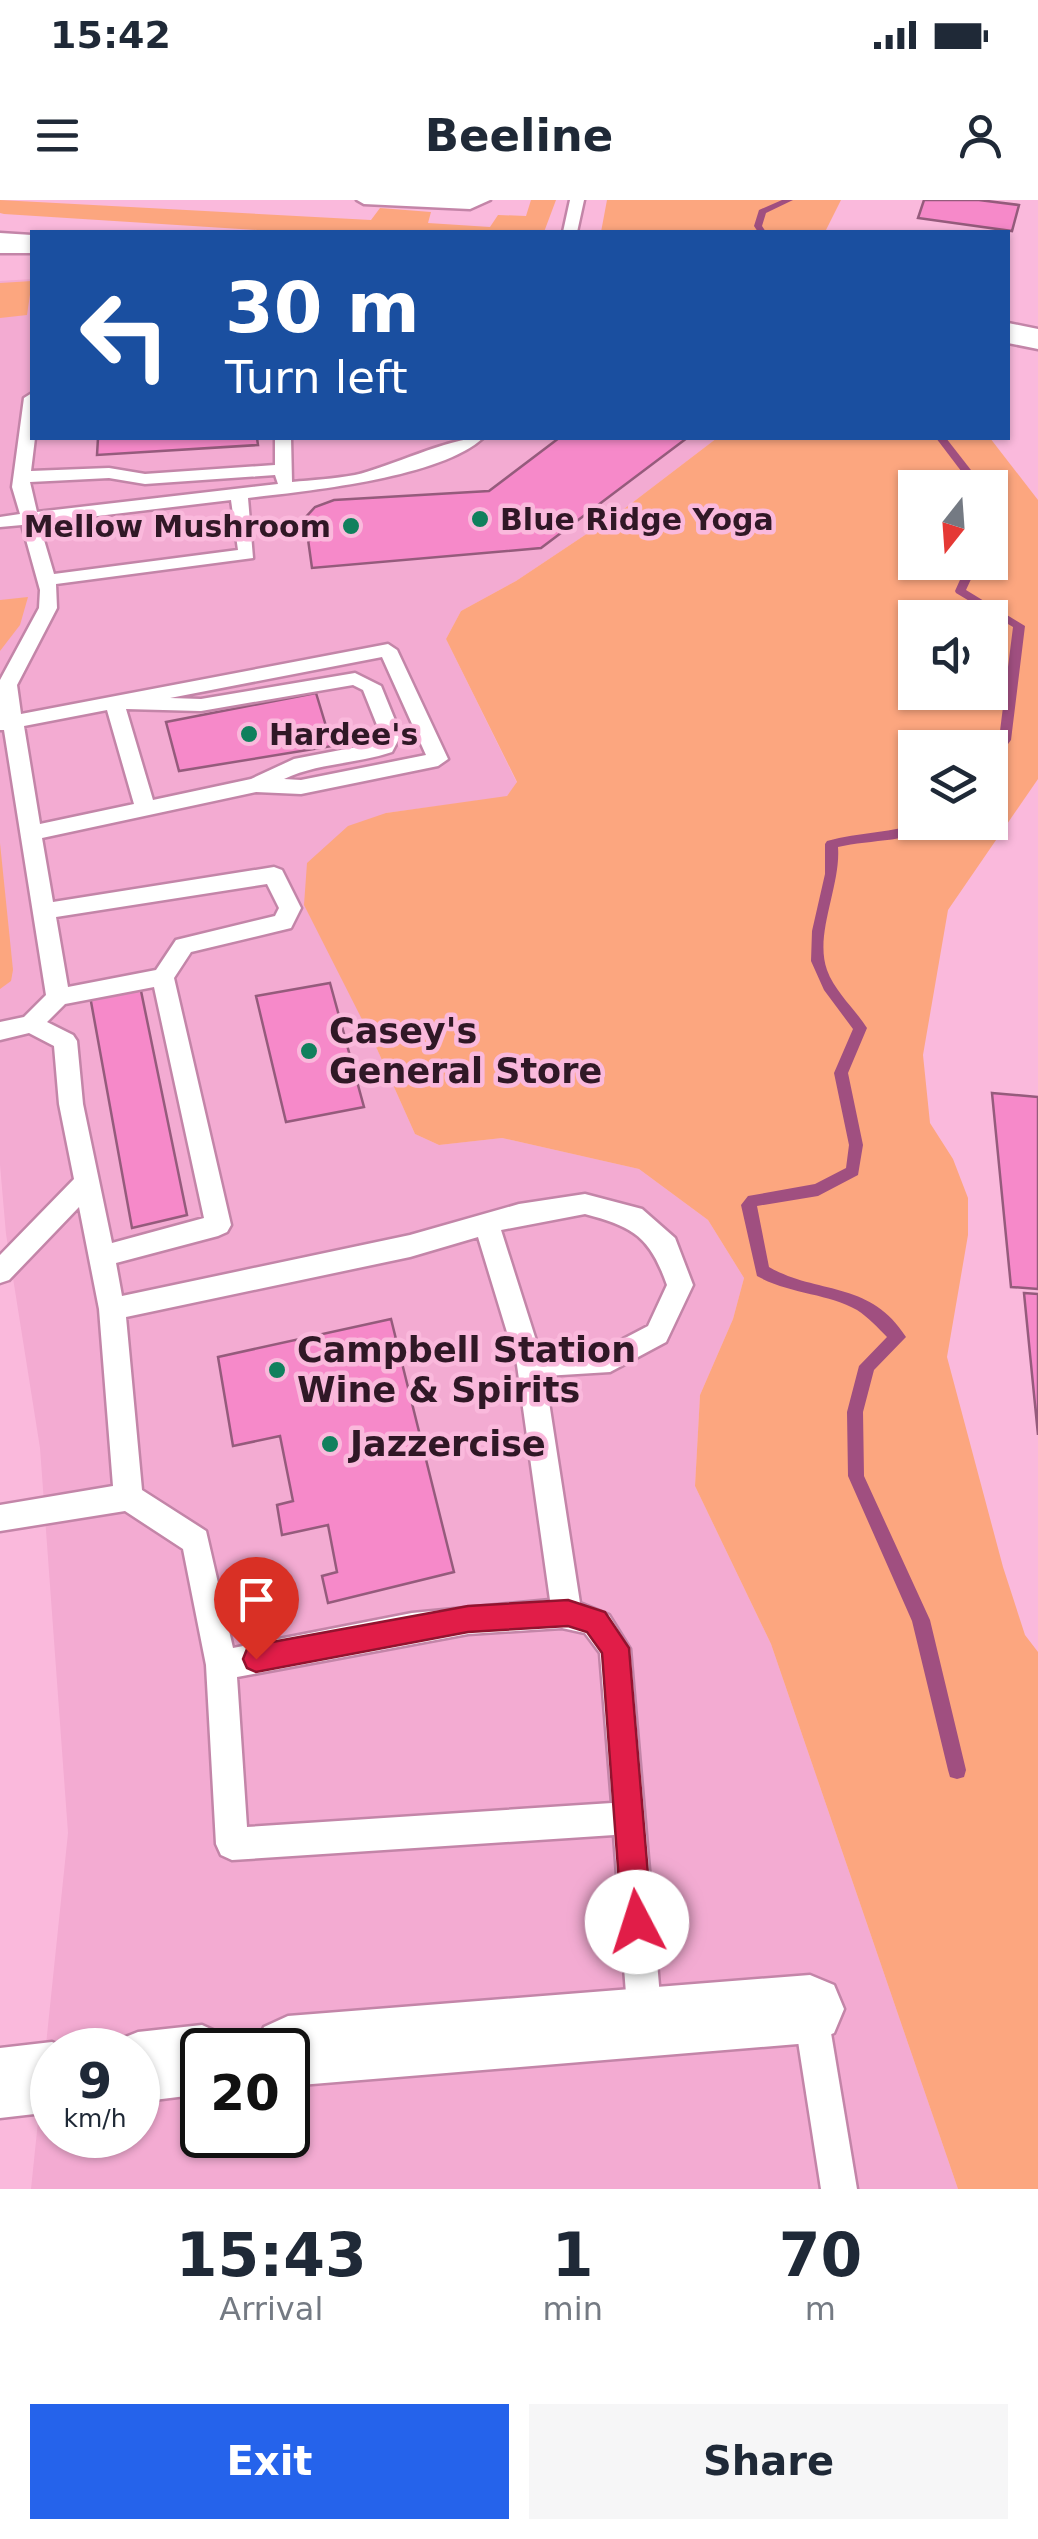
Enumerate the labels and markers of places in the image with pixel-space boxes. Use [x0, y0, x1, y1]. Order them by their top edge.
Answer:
place label: Blue Ridge Yoga [500, 502, 774, 537]
marker: Blue Ridge Yoga [469, 508, 491, 530]
place label: Mellow Mushroom [24, 509, 331, 544]
marker: Mellow Mushroom [340, 515, 362, 537]
place label: Hardee's [269, 717, 418, 752]
marker: Hardee's [238, 723, 260, 745]
place label: Casey's General Store [329, 1011, 602, 1091]
marker: Casey's General Store [298, 1040, 320, 1062]
place label: Campbell Station Wine & Spirits [297, 1330, 636, 1410]
marker: Campbell Station Wine & Spirits [266, 1359, 288, 1381]
place label: Jazzercise [348, 1424, 546, 1464]
marker: Jazzercise [319, 1433, 341, 1455]
pin [214, 1557, 299, 1660]

